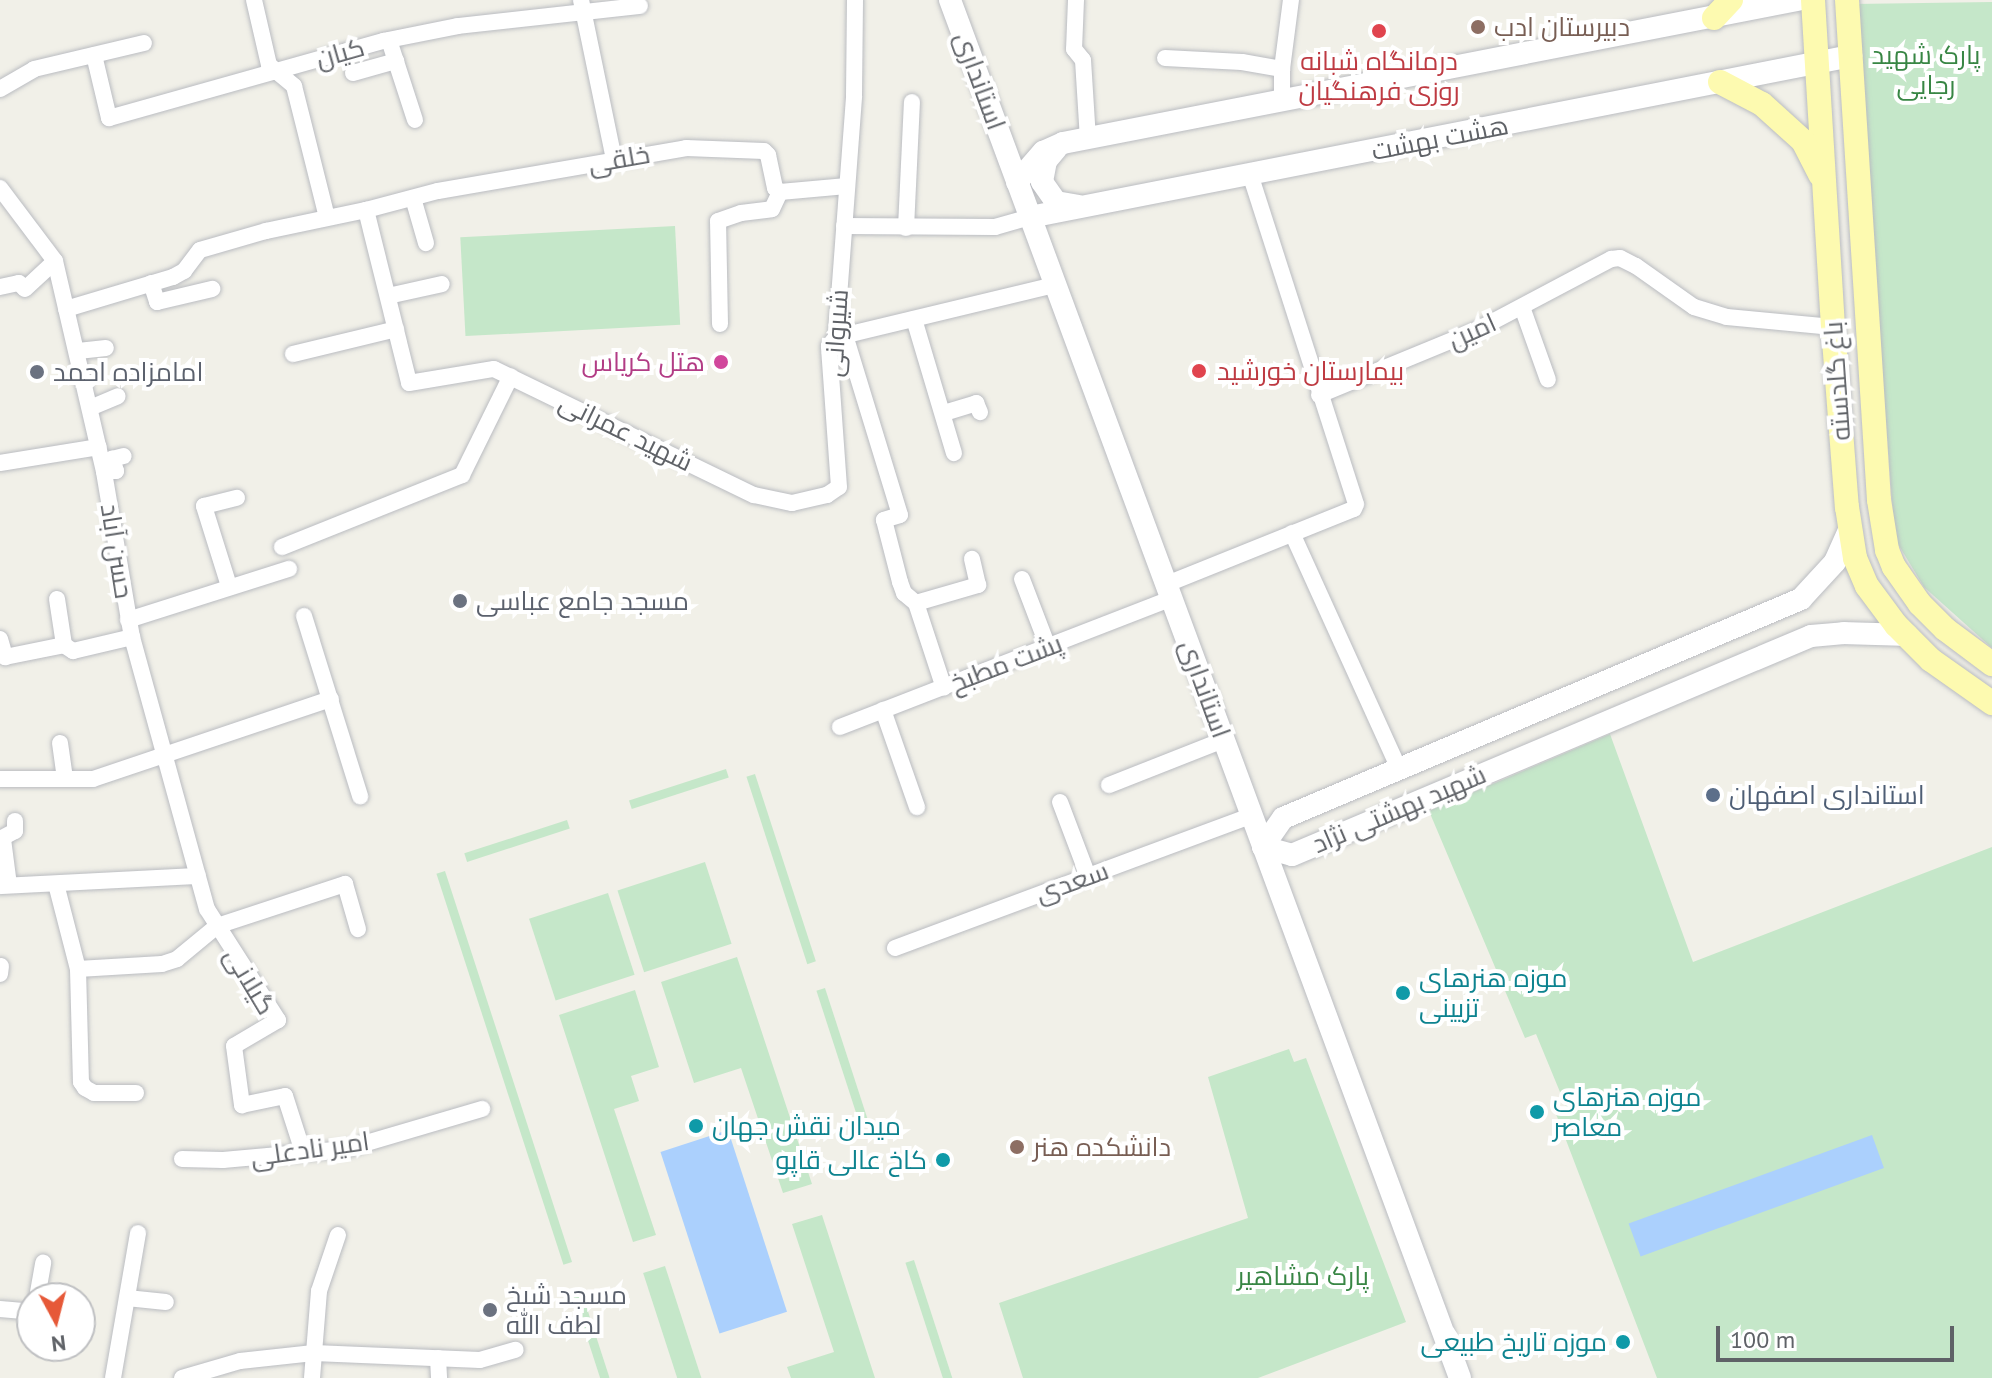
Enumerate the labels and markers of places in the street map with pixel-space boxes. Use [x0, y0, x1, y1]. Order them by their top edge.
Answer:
place label: دبیرستان ادب [1494, 11, 1630, 43]
marker: دبیرستان ادب [1469, 18, 1487, 36]
marker: درمانگاه شبانه روزی فرهنگیان [1368, 20, 1390, 42]
place label: درمانگاه شبانه روزی فرهنگیان [1298, 45, 1460, 106]
place label: هتل کریاس [581, 346, 705, 378]
marker: هتل کریاس [712, 353, 730, 371]
place label: بیمارستان خورشید [1217, 355, 1404, 387]
place label: امامزاده احمد [53, 356, 203, 388]
marker: بیمارستان خورشید [1188, 360, 1210, 382]
marker: امامزاده احمد [28, 363, 46, 381]
place label: مسجد جامع عباسی [476, 585, 689, 617]
marker: مسجد جامع عباسی [451, 592, 469, 610]
place label: استانداری اصفهان [1729, 779, 1925, 811]
marker: استانداری اصفهان [1704, 786, 1722, 804]
place label: موزه هنرهای تزیینی [1419, 962, 1567, 1024]
marker: موزه هنرهای تزیینی [1394, 984, 1412, 1002]
place label: موزه هنرهای معاصر [1553, 1081, 1701, 1142]
marker: موزه هنرهای معاصر [1528, 1103, 1546, 1121]
place label: میدان نقش جهان [712, 1110, 901, 1142]
marker: میدان نقش جهان [687, 1117, 705, 1135]
place label: دانشکده هنر [1033, 1131, 1171, 1163]
marker: دانشکده هنر [1008, 1138, 1026, 1156]
place label: کاخ عالی قاپو [775, 1144, 927, 1176]
marker: کاخ عالی قاپو [934, 1151, 952, 1169]
place label: مسجد شیخ لطف الله [506, 1279, 627, 1340]
marker: مسجد شیخ لطف الله [481, 1301, 499, 1319]
place label: موزه تاریخ طبیعی [1421, 1326, 1607, 1358]
marker: موزه تاریخ طبیعی [1614, 1333, 1632, 1351]

